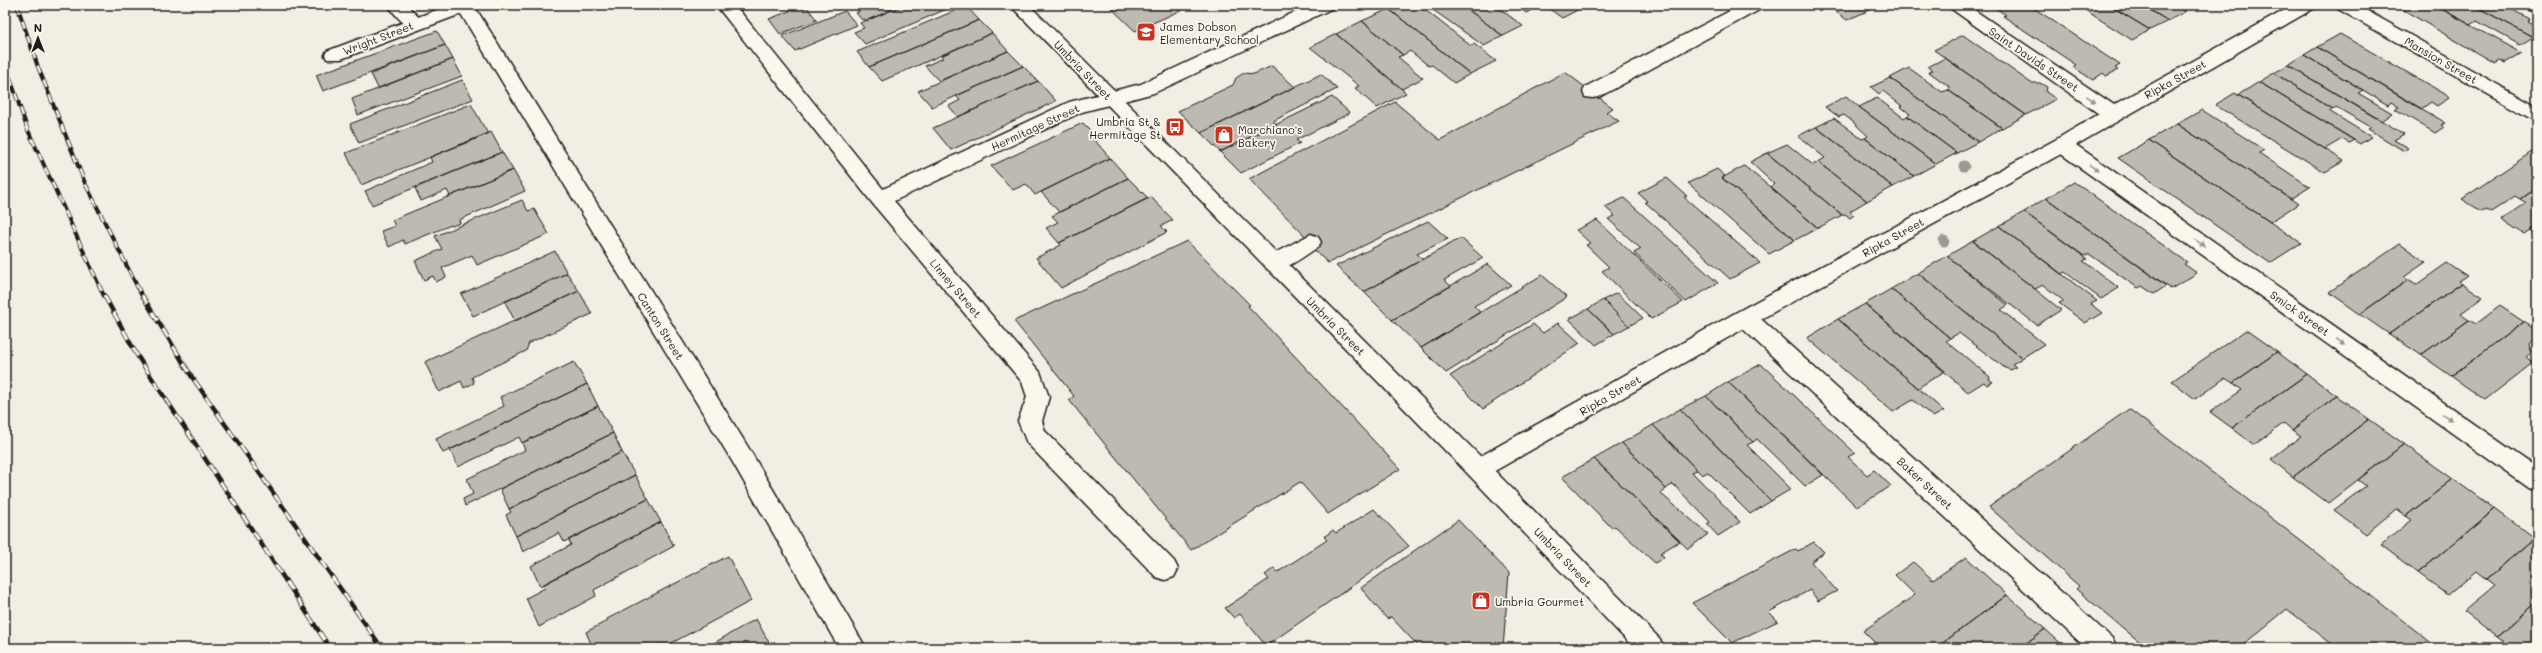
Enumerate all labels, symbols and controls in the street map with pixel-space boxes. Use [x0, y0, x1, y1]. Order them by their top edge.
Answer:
north arrow [18, 18, 58, 58]
street label: Wright Street [341, 18, 416, 58]
place label: James Dobson Elementary School [1160, 19, 1259, 47]
text: N [34, 20, 42, 35]
school or university icon: James Dobson Elementary School [1135, 21, 1157, 43]
street label: Saint Davids Street [1986, 23, 2082, 95]
street label: Mansion Street [2402, 33, 2480, 87]
street label: Umbria Street [1051, 37, 1115, 103]
street label: Ripka Street [2141, 56, 2209, 102]
one-way arrow [2085, 95, 2096, 103]
street label: Hermitage Street [988, 100, 1082, 154]
place label: Umbria St & Hermitage St [1089, 114, 1161, 142]
bus stop icon: Umbria St & Hermitage St [1164, 116, 1186, 138]
place label: Marchiano's Bakery [1238, 122, 1302, 150]
shop icon: Marchiano's Bakery [1213, 124, 1235, 146]
one-way arrow [2089, 164, 2099, 172]
street label: Ripka Street [1859, 214, 1927, 260]
one-way arrow [2195, 239, 2206, 247]
street label: Linney Street [927, 255, 985, 321]
street label: Smick Street [2267, 287, 2333, 339]
street label: Canton Street [634, 289, 688, 363]
street label: Umbria Street [1303, 293, 1369, 359]
one-way arrow [2335, 338, 2346, 346]
street label: Ripka Street [1577, 371, 1644, 419]
one-way arrow [2442, 413, 2452, 421]
street label: Baker Street [1894, 454, 1956, 513]
street label: Umbria Street [1531, 524, 1595, 590]
shop icon: Umbria Gourmet [1470, 590, 1492, 612]
place label: Umbria Gourmet [1495, 594, 1584, 609]

